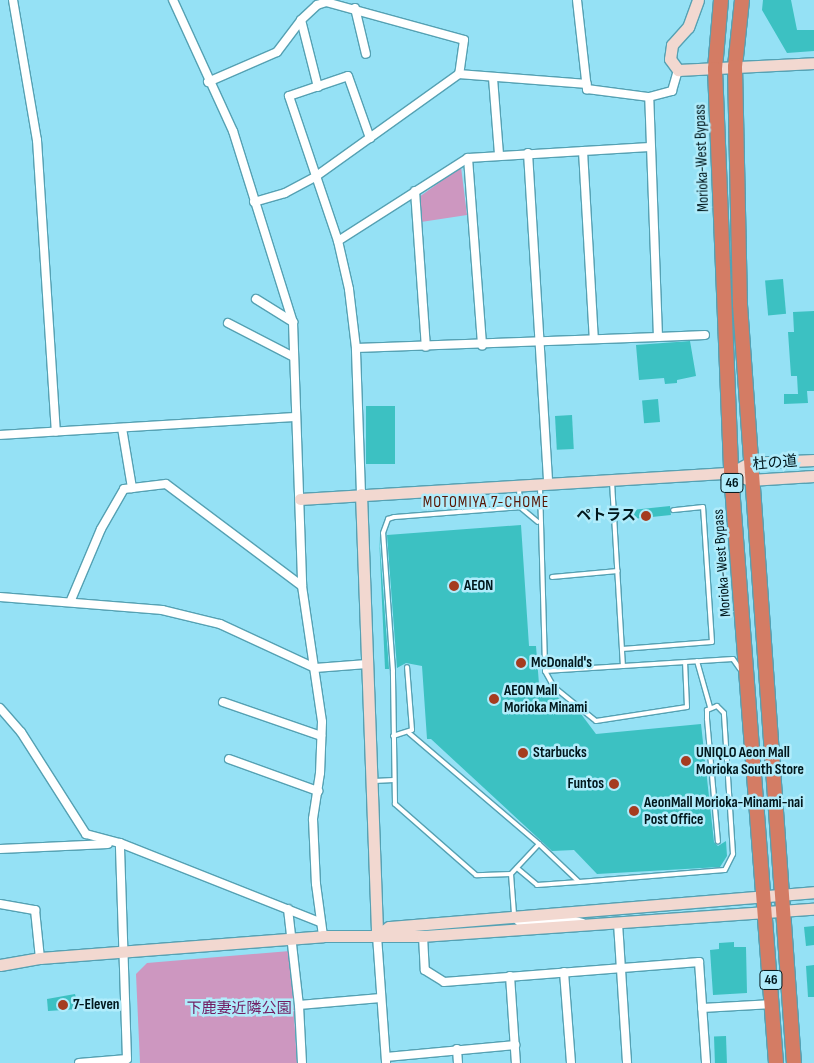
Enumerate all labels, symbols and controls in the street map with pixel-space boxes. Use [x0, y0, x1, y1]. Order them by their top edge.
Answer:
street label: Morioka-West Bypass [691, 104, 713, 212]
street label: 杜の道 [752, 452, 798, 474]
road number: 46 [720, 472, 744, 494]
district label: MOTOMIYA 7-CHOME [421, 493, 551, 513]
place label: ペトラス [576, 507, 636, 525]
street label: Morioka-West Bypass [709, 509, 735, 617]
marker: ペトラス [640, 510, 652, 522]
place label: AEON [464, 577, 493, 595]
marker: AEON [448, 580, 460, 592]
place label: McDonald's [531, 654, 592, 672]
marker: McDonald's [515, 657, 527, 669]
place label: AEON Mall Morioka Minami [504, 681, 587, 716]
marker: AEON Mall Morioka Minami [488, 693, 500, 705]
place label: UNIQLO Aeon Mall Morioka South Store [696, 743, 804, 778]
place label: Starbucks [533, 744, 587, 762]
marker: Starbucks [517, 747, 529, 759]
marker: UNIQLO Aeon Mall Morioka South Store [680, 755, 692, 767]
place label: Funtos [567, 775, 604, 793]
marker: Funtos [608, 778, 620, 790]
place label: AeonMall Morioka-Minami-nai Post Office [644, 793, 803, 828]
marker: AeonMall Morioka-Minami-nai Post Office [628, 805, 640, 817]
road number: 46 [758, 968, 784, 992]
place label: 7-Eleven [73, 996, 120, 1014]
marker: 7-Eleven [57, 999, 69, 1011]
park label: 下鹿妻近隣公園 [187, 1000, 291, 1018]

